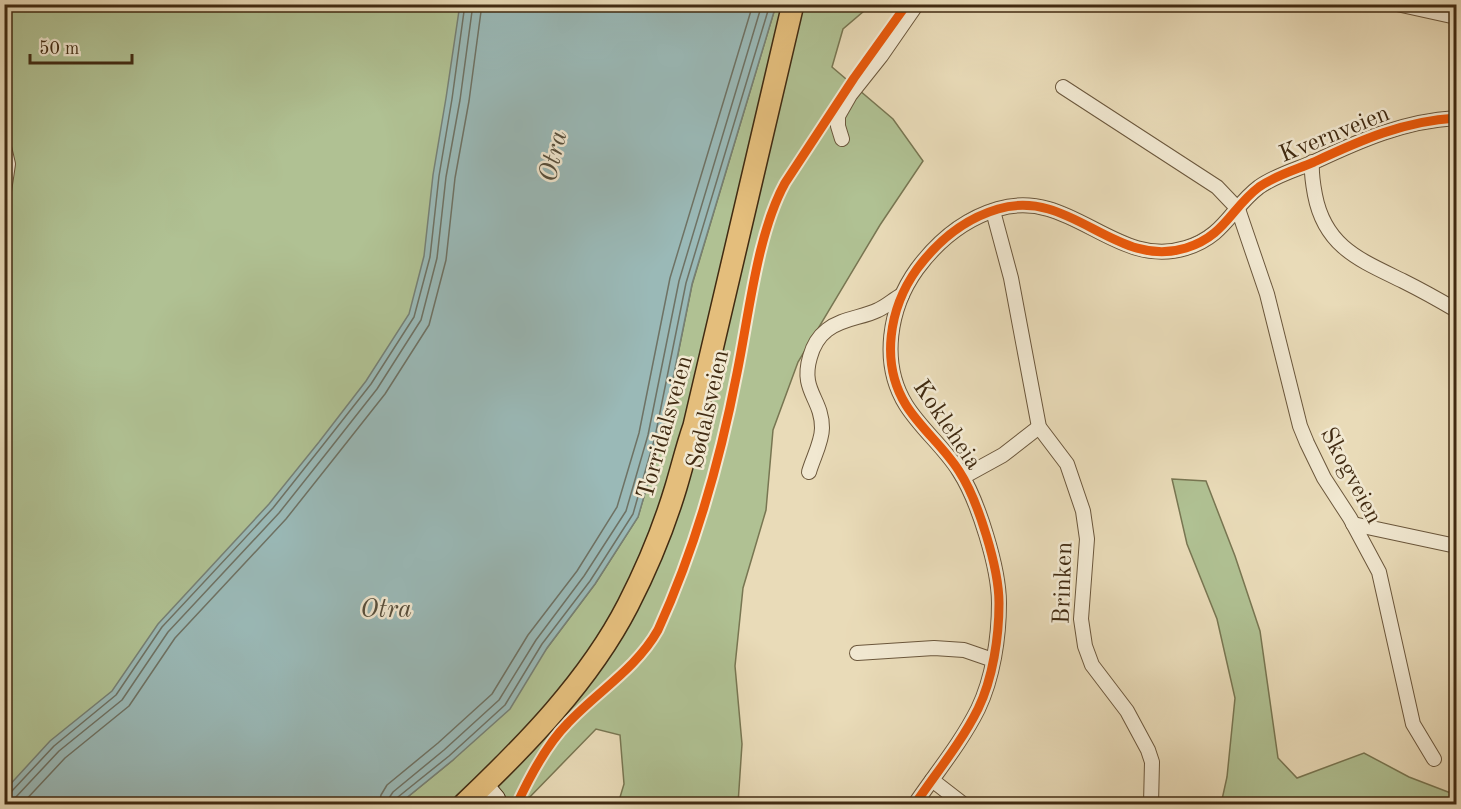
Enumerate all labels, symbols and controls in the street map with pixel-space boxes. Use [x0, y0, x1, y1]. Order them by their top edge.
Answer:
scale bar [30, 27, 132, 65]
text: 50 m [39, 40, 79, 58]
street label: Kvernveien [1276, 102, 1393, 168]
water label: Otra [535, 128, 572, 185]
street label: Sødalsveien [684, 348, 734, 471]
street label: Torridalsveien [634, 353, 698, 502]
street label: Kokleheia [908, 376, 985, 474]
street label: Skogveien [1315, 424, 1386, 528]
street label: Brinken [1051, 541, 1077, 625]
water label: Otra [360, 597, 412, 623]

